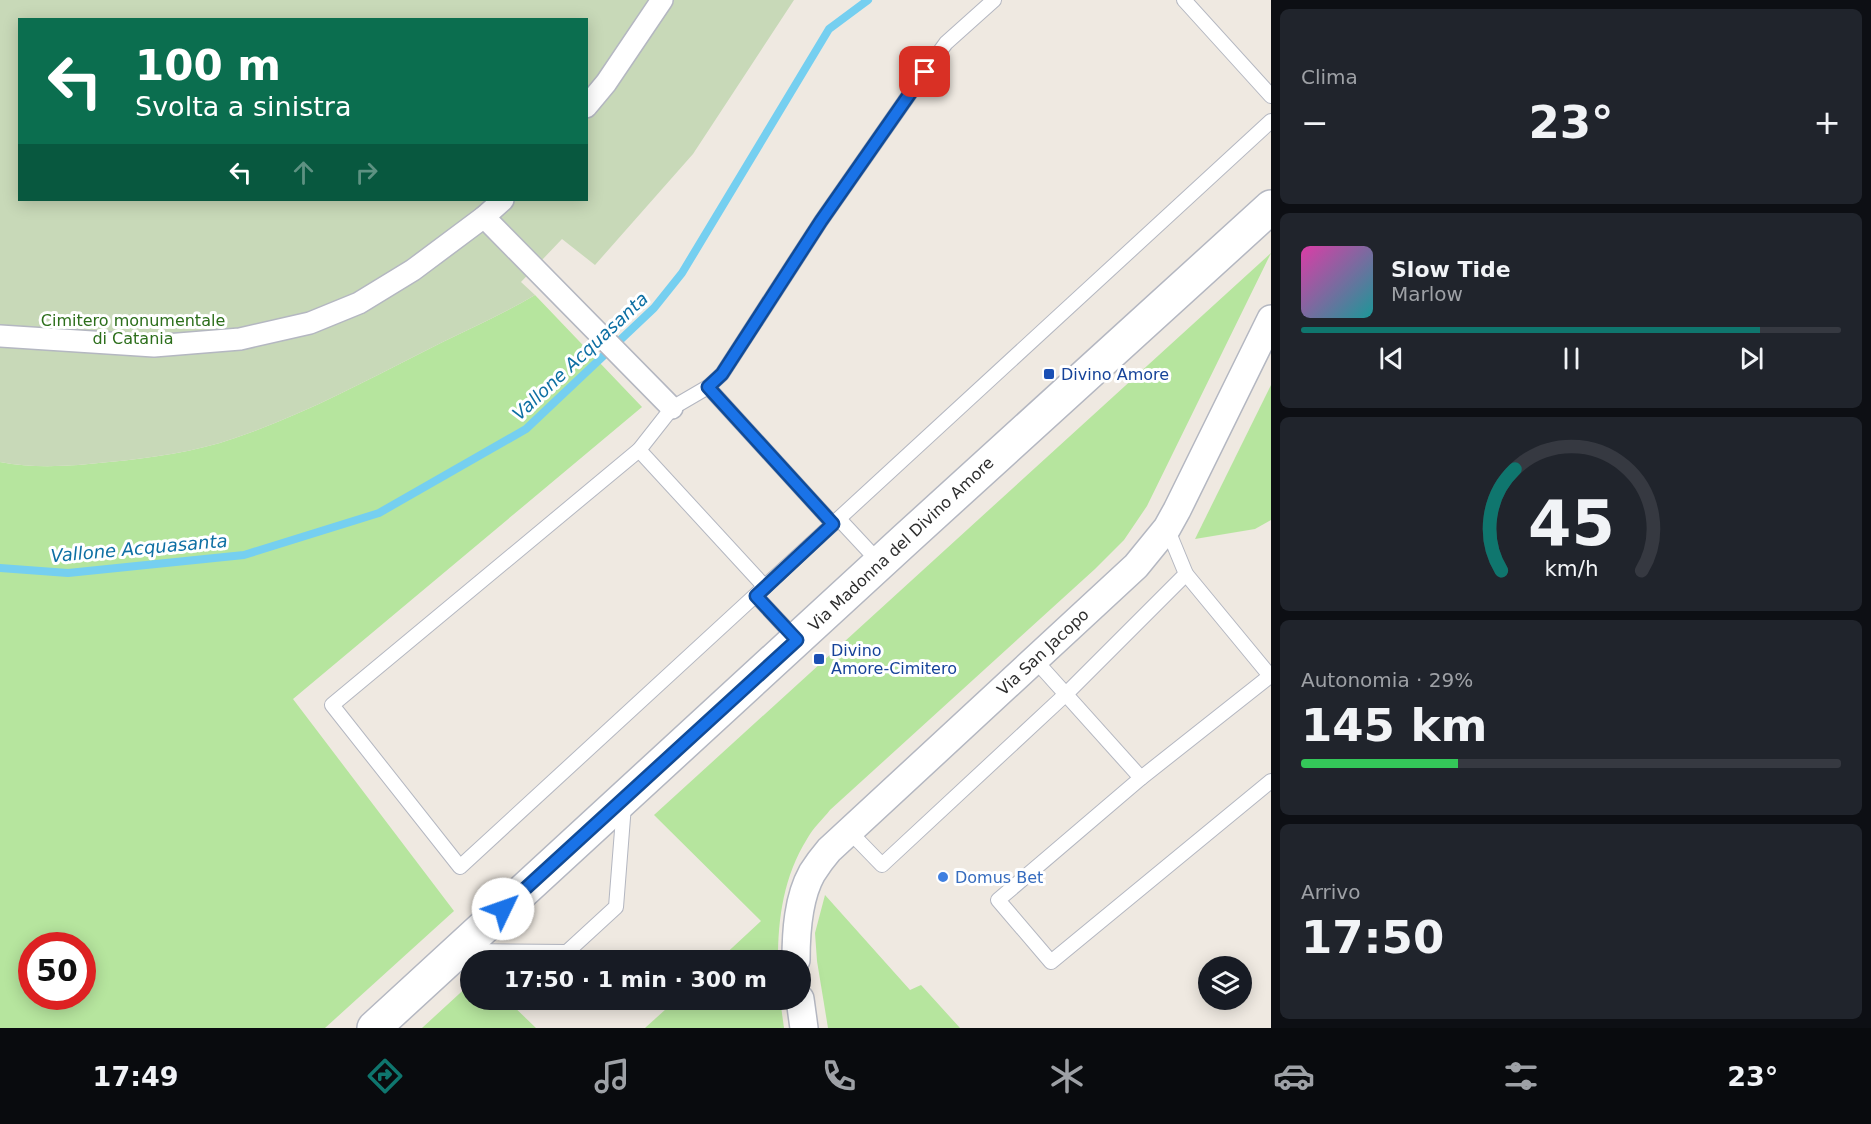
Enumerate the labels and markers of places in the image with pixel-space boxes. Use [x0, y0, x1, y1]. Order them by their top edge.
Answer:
pin [899, 46, 950, 97]
place label: Divino Amore [1061, 365, 1169, 384]
marker: Divino Amore [1042, 367, 1056, 381]
place label: Divino Amore-Cimitero [831, 641, 957, 678]
marker: Divino Amore-Cimitero [812, 652, 826, 666]
place label: Domus Bet [955, 868, 1043, 887]
marker: Domus Bet [936, 870, 950, 884]

